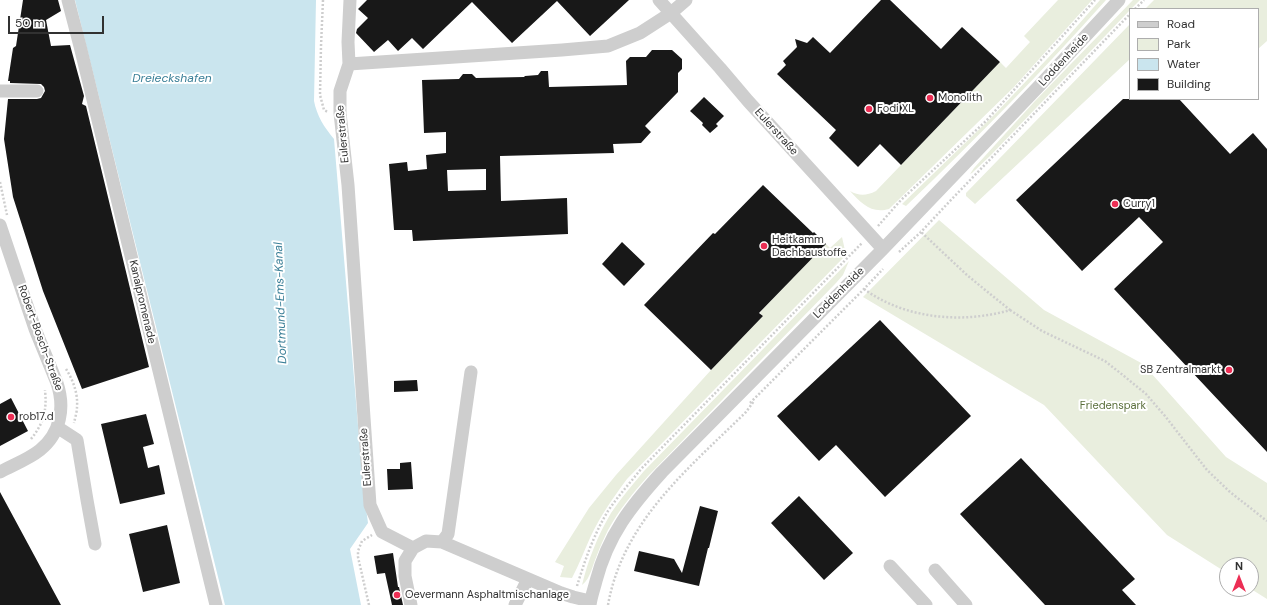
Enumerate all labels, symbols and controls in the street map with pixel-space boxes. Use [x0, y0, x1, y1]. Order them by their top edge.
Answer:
scale bar [10, 8, 106, 34]
legend [1129, 8, 1259, 100]
text: 50 m [15, 15, 44, 31]
text: Road [1167, 16, 1195, 32]
street label: Loddenheide [1036, 31, 1092, 89]
text: Park [1167, 36, 1191, 52]
text: Water [1167, 56, 1200, 72]
water label: Dreieckshafen [132, 72, 212, 86]
text: Building [1167, 76, 1211, 92]
place label: Monolith [938, 91, 982, 105]
marker: Monolith [925, 93, 935, 103]
place label: Fodi XL [877, 102, 914, 116]
street label: Eulerstraße [334, 104, 352, 164]
marker: Fodi XL [864, 104, 874, 114]
street label: Eulerstraße [752, 106, 800, 158]
place label: Curry1 [1123, 197, 1155, 211]
marker: Curry1 [1110, 199, 1120, 209]
place label: Heitkamm Dachbaustoffe [772, 233, 847, 259]
marker: Heitkamm Dachbaustoffe [759, 241, 769, 251]
water label: Dortmund-Ems-Kanal [272, 242, 290, 364]
street label: Kanalpromenade [126, 259, 158, 345]
street label: Loddenheide [811, 265, 867, 321]
street label: Robert-Bosch-Straße [15, 283, 65, 393]
place label: SB Zentralmarkt [1140, 363, 1221, 377]
marker: SB Zentralmarkt [1224, 365, 1234, 375]
park label: Friedenspark [1080, 399, 1146, 413]
place label: rob17.d [19, 410, 54, 424]
marker: rob17.d [6, 412, 16, 422]
street label: Eulerstraße [357, 427, 375, 487]
north arrow [1219, 557, 1259, 597]
text: N [1235, 559, 1243, 573]
place label: Oevermann Asphaltmischanlage [405, 588, 569, 602]
marker: Oevermann Asphaltmischanlage [392, 590, 402, 600]

